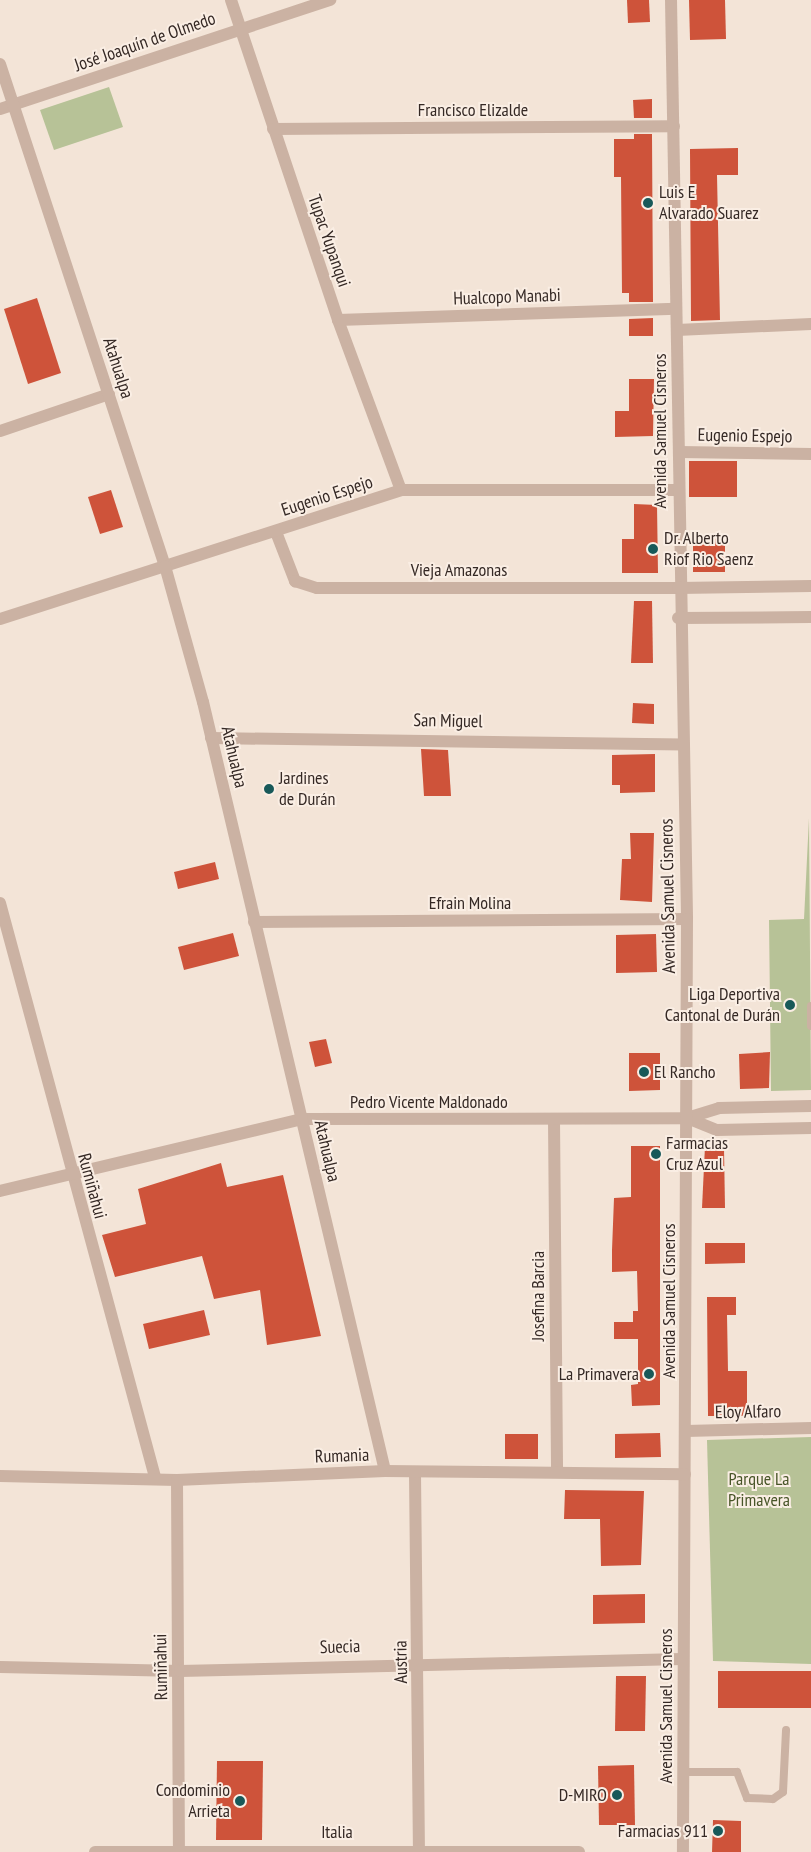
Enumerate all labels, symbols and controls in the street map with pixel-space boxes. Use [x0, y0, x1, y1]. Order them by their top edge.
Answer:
street label: José Joaquín de Olmedo [72, 8, 218, 76]
street label: Francisco Elizalde [418, 99, 528, 121]
place label: Luis E Alvarado Suarez [659, 182, 759, 224]
street label: Tupac Yupanqui [303, 192, 355, 290]
marker: Luis E Alvarado Suarez [641, 196, 655, 210]
street label: Hualcopo Manabi [453, 284, 561, 310]
street label: Atahualpa [98, 335, 138, 401]
street label: Avenida Samuel Cisneros [649, 353, 671, 509]
street label: Eugenio Espejo [697, 424, 793, 448]
street label: Eugenio Espejo [279, 471, 375, 521]
place label: Dr. Alberto Riof Rio Saenz [664, 528, 753, 570]
marker: Dr. Alberto Riof Rio Saenz [646, 542, 660, 556]
street label: Vieja Amazonas [410, 559, 508, 581]
street label: San Miguel [413, 710, 483, 732]
street label: Atahualpa [216, 724, 252, 790]
place label: Jardines de Durán [279, 768, 335, 811]
marker: Jardines de Durán [263, 783, 275, 795]
street label: Avenida Samuel Cisneros [656, 818, 680, 974]
street label: Efrain Molina [429, 892, 511, 914]
place label: Liga Deportiva Cantonal de Durán [665, 984, 780, 1026]
marker: Liga Deportiva Cantonal de Durán [784, 999, 796, 1011]
place label: El Rancho [654, 1061, 716, 1083]
marker: El Rancho [638, 1066, 650, 1078]
street label: Pedro Vicente Maldonado [350, 1091, 508, 1113]
street label: Atahualpa [309, 1118, 345, 1184]
place label: Farmacias Cruz Azul [666, 1133, 728, 1176]
marker: Farmacias Cruz Azul [650, 1148, 662, 1160]
street label: Rumiñahui [73, 1151, 111, 1221]
street label: Avenida Samuel Cisneros [658, 1223, 680, 1379]
street label: Josefina Barcia [527, 1251, 549, 1341]
place label: La Primavera [559, 1363, 639, 1385]
marker: La Primavera [643, 1368, 655, 1380]
street label: Eloy Alfaro [714, 1401, 782, 1423]
street label: Rumania [314, 1444, 370, 1468]
park label: Parque La Primavera [728, 1469, 790, 1512]
street label: Avenida Samuel Cisneros [655, 1628, 677, 1784]
street label: Rumiñahui [150, 1633, 172, 1701]
street label: Suecia [319, 1636, 361, 1658]
street label: Austria [390, 1640, 412, 1684]
place label: Condominio Arrieta [156, 1780, 230, 1822]
place label: D-MIRO [559, 1784, 607, 1806]
marker: D-MIRO [611, 1789, 623, 1801]
marker: Condominio Arrieta [234, 1795, 246, 1807]
place label: Farmacias 911 [618, 1820, 708, 1842]
street label: Italia [321, 1821, 353, 1843]
marker: Farmacias 911 [712, 1825, 724, 1837]

